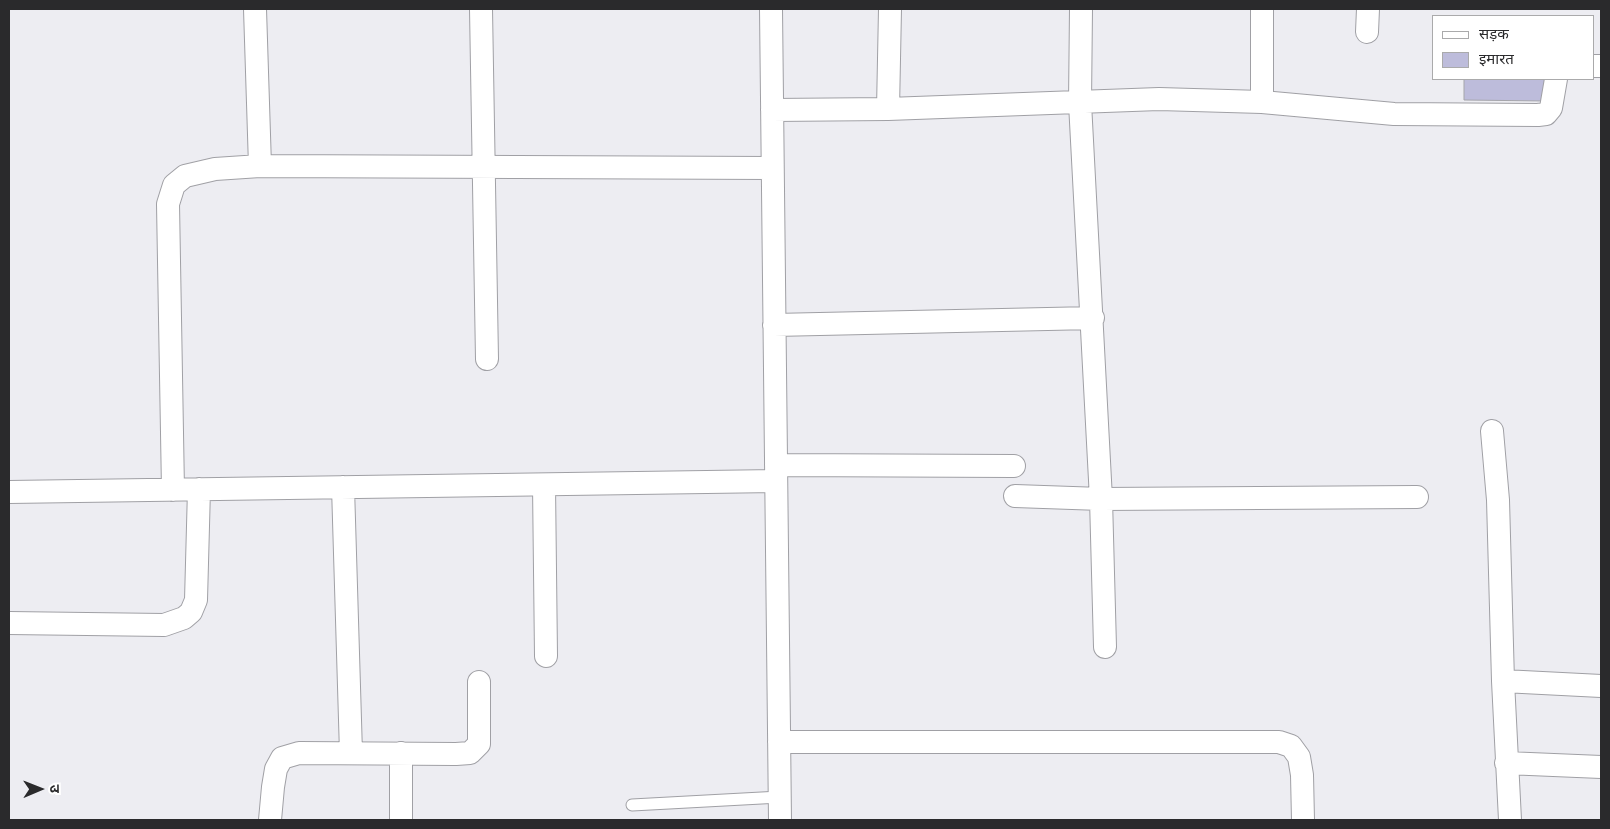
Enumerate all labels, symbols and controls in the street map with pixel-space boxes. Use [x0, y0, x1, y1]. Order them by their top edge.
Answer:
legend [1432, 15, 1595, 80]
text: सड़क [1479, 25, 1509, 43]
text: इमारत [1479, 50, 1514, 68]
north arrow [15, 764, 65, 814]
text: उ [47, 784, 63, 793]

